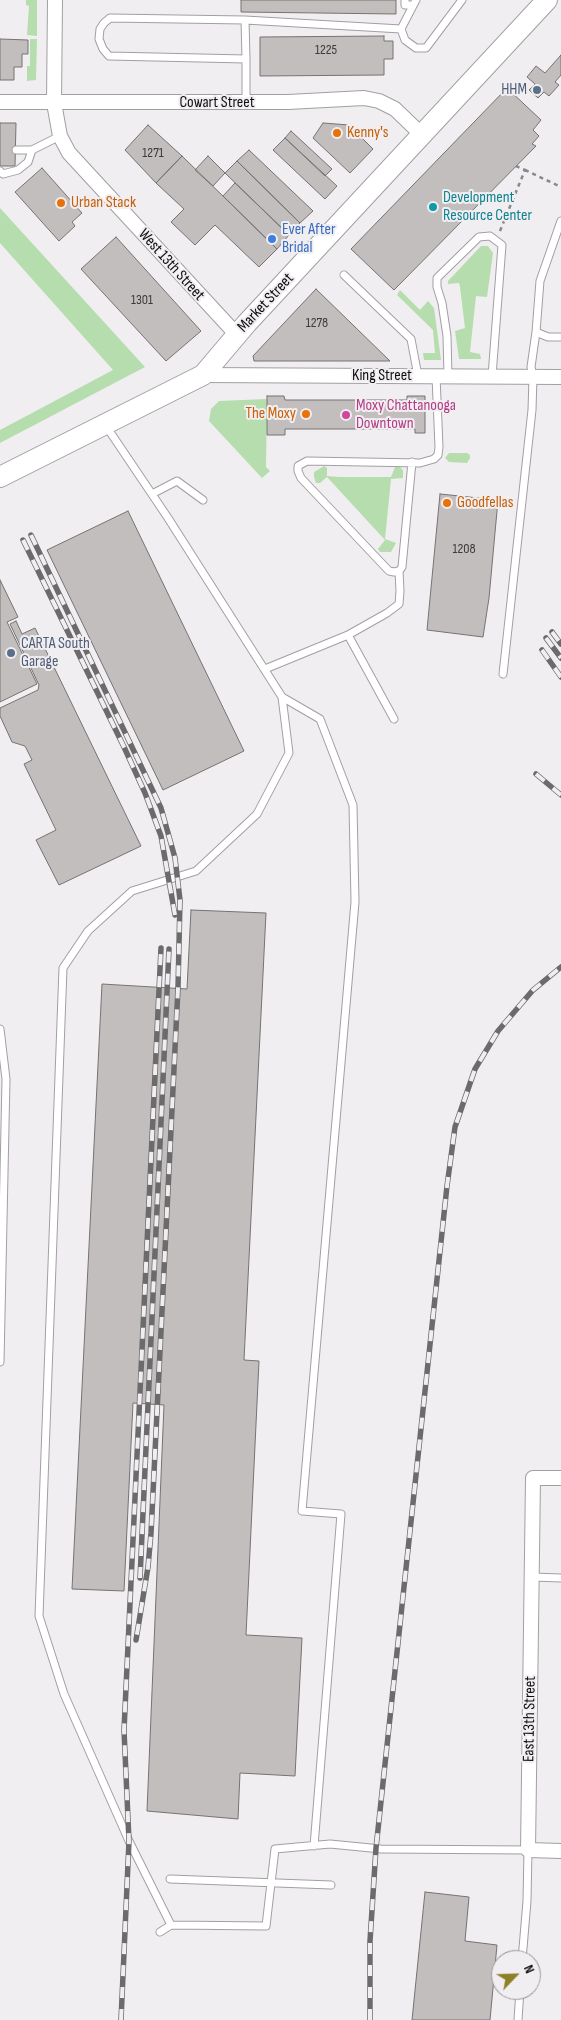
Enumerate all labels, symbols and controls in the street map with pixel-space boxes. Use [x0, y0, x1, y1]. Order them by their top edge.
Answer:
house number: 1225 [315, 42, 337, 58]
place label: HHM [501, 80, 527, 100]
marker: HHM [531, 84, 543, 96]
street label: Cowart Street [179, 93, 255, 113]
place label: Kenny's [347, 123, 388, 143]
marker: Kenny's [331, 127, 343, 139]
house number: 1271 [142, 145, 164, 161]
place label: Development Resource Center [443, 188, 532, 226]
place label: Urban Stack [71, 193, 136, 213]
marker: Urban Stack [55, 197, 67, 209]
marker: Development Resource Center [427, 201, 439, 213]
place label: Ever After Bridal [282, 220, 336, 258]
street label: West 13th Street [134, 225, 208, 305]
marker: Ever After Bridal [266, 233, 278, 245]
street label: Market Street [234, 270, 298, 336]
house number: 1301 [131, 292, 153, 308]
house number: 1278 [306, 315, 328, 331]
street label: King Street [352, 366, 412, 386]
place label: Moxy Chattanooga Downtown [356, 396, 456, 434]
place label: The Moxy [246, 404, 296, 424]
marker: The Moxy [300, 408, 312, 420]
marker: Moxy Chattanooga Downtown [340, 409, 352, 421]
place label: Goodfellas [457, 493, 514, 513]
marker: Goodfellas [441, 497, 453, 509]
house number: 1208 [452, 541, 476, 557]
place label: CARTA South Garage [21, 634, 90, 672]
marker: CARTA South Garage [5, 647, 17, 659]
street label: East 13th Street [520, 1676, 540, 1762]
north arrow [491, 1950, 541, 2000]
text: N [520, 1962, 539, 1976]

